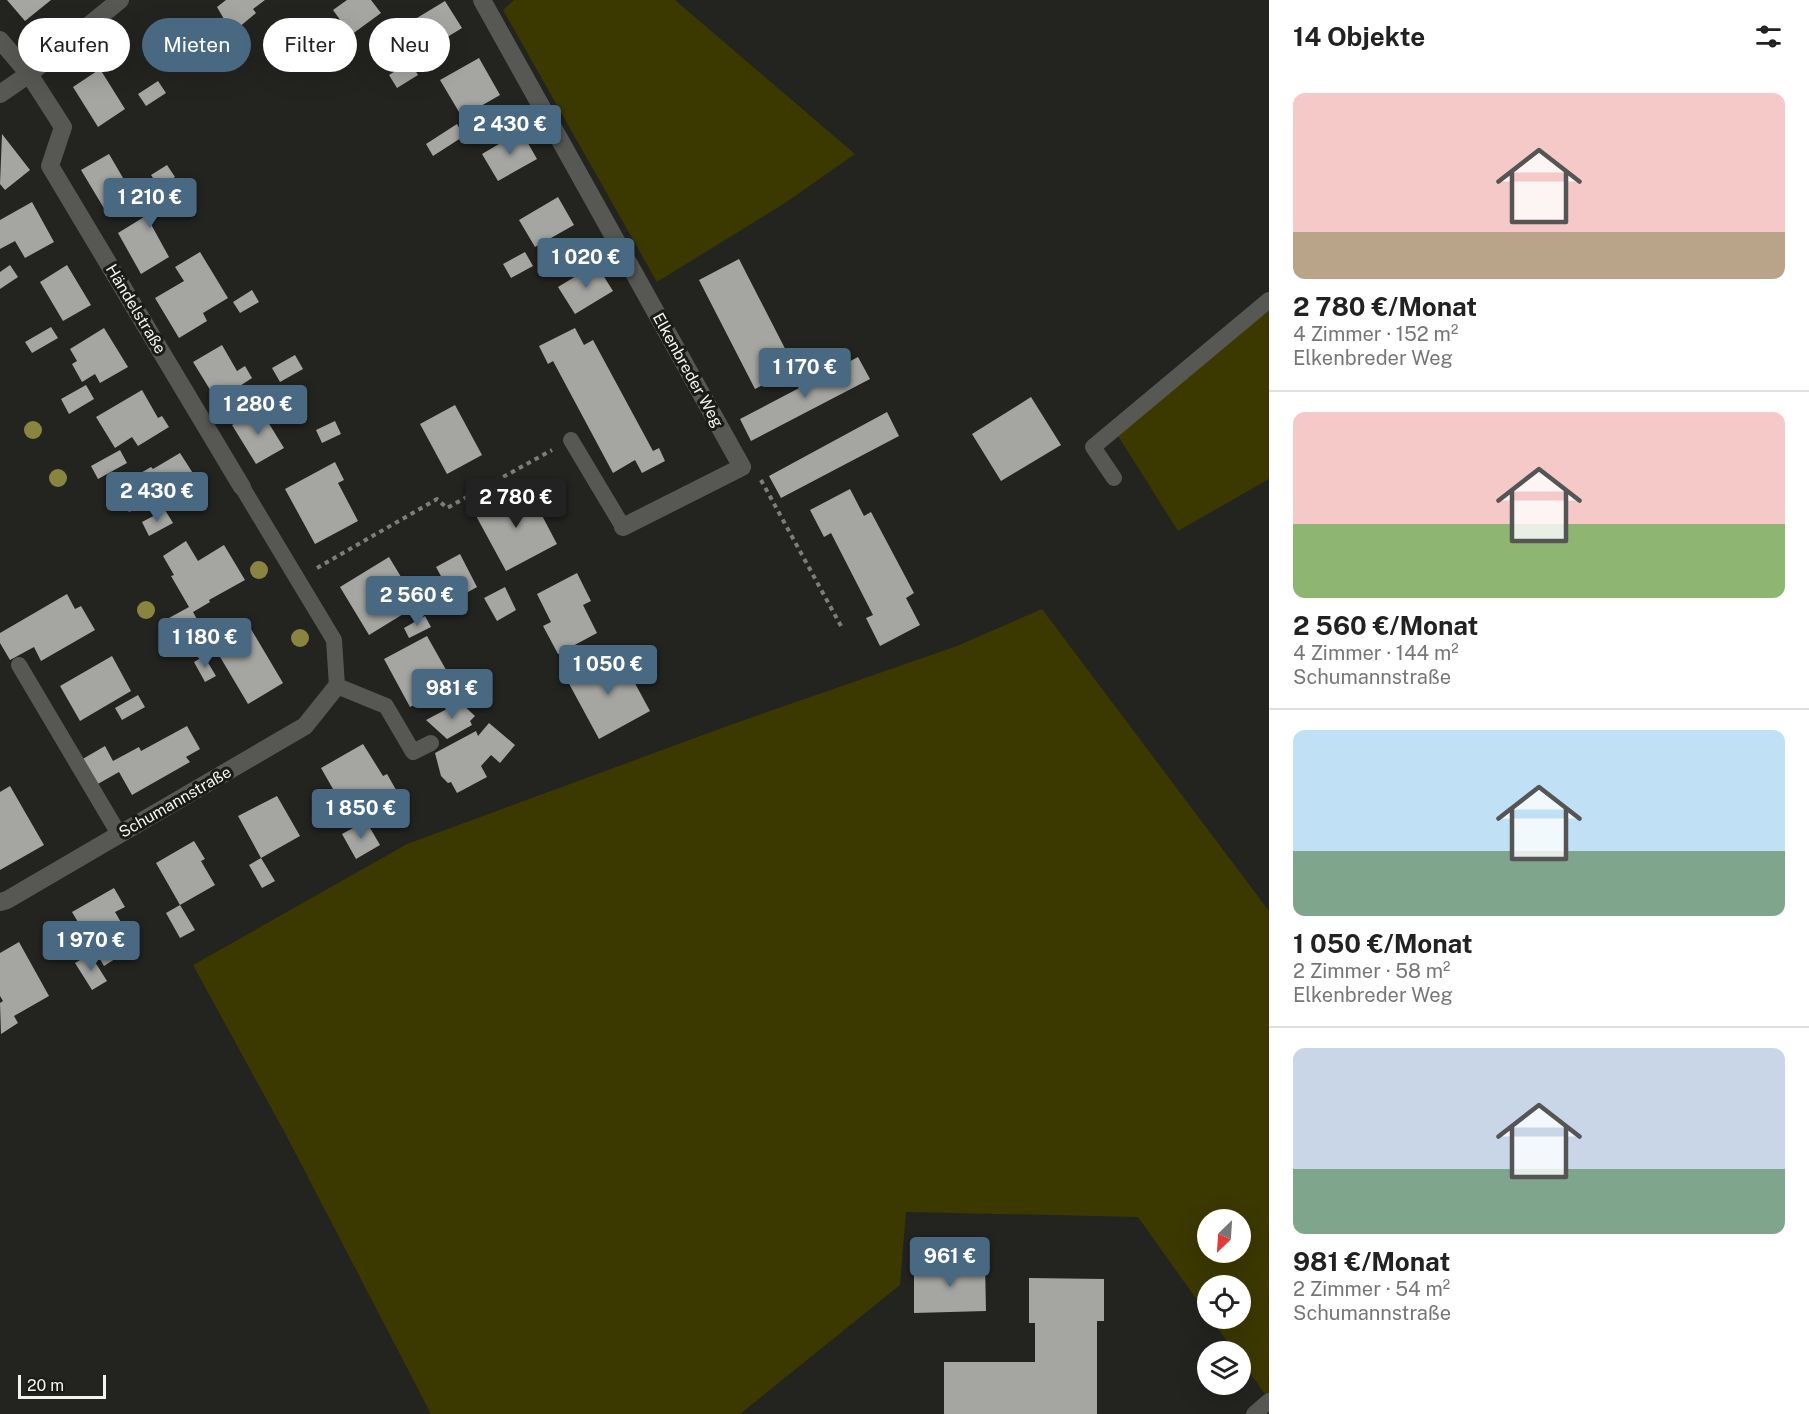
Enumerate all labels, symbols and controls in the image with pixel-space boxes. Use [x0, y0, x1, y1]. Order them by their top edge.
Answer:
chip: Kaufen [18, 18, 130, 72]
chip: Mieten [142, 18, 251, 72]
chip: Filter [263, 18, 357, 72]
chip: Neu [369, 18, 450, 72]
icon: filters [1752, 20, 1785, 53]
text: 14 Objekte [1293, 21, 1425, 52]
pin: 2 430 € [455, 105, 565, 156]
text: 2 430 € [473, 112, 547, 136]
icon: home [1485, 132, 1593, 240]
pin: 1 210 € [95, 178, 205, 229]
text: 1 210 € [118, 185, 182, 209]
pin: 1 020 € [531, 238, 641, 289]
text: 1 020 € [551, 245, 621, 269]
street label: Händelstraße [102, 261, 170, 357]
text: 2 780 €/Monat [1293, 291, 1477, 322]
street label: Elkenbreder Weg [649, 309, 727, 431]
text: 4 Zimmer · 152 m² [1293, 322, 1458, 346]
text: Elkenbreder Weg [1293, 346, 1453, 370]
pin: 1 170 € [750, 348, 860, 399]
text: 1 170 € [773, 355, 837, 379]
pin: 1 280 € [203, 385, 313, 436]
text: 1 280 € [223, 392, 293, 416]
icon: home [1485, 451, 1593, 559]
pin: 2 430 € [102, 472, 212, 523]
pin: 2 780 € [461, 478, 571, 529]
text: 2 430 € [120, 479, 194, 503]
text: 2 780 € [479, 485, 553, 509]
pin: 2 560 € [362, 576, 472, 627]
text: 2 560 € [380, 583, 454, 607]
text: 2 560 €/Monat [1293, 610, 1478, 641]
pin: 1 180 € [150, 618, 260, 669]
text: 1 180 € [172, 625, 238, 649]
text: 4 Zimmer · 144 m² [1293, 641, 1459, 665]
pin: 1 050 € [553, 645, 663, 696]
text: 1 050 € [573, 652, 643, 676]
text: Schumannstraße [1293, 665, 1451, 689]
pin: 981 € [410, 669, 494, 720]
text: 981 € [426, 676, 478, 700]
street label: Schumannstraße [116, 762, 234, 842]
icon: home [1485, 769, 1593, 877]
pin: 1 850 € [306, 789, 416, 840]
text: 1 850 € [326, 796, 396, 820]
pin: 1 970 € [36, 921, 146, 972]
text: 1 970 € [57, 928, 125, 952]
text: 1 050 €/Monat [1293, 928, 1473, 959]
text: 2 Zimmer · 58 m² [1293, 959, 1450, 983]
text: Elkenbreder Weg [1293, 983, 1453, 1007]
icon: home [1485, 1087, 1593, 1195]
north arrow [1197, 1209, 1251, 1263]
map controls [1197, 1209, 1251, 1395]
pin: 961 € [908, 1237, 992, 1288]
text: 961 € [924, 1244, 976, 1268]
text: 981 €/Monat [1293, 1246, 1450, 1277]
button: locate [1197, 1275, 1251, 1329]
text: 2 Zimmer · 54 m² [1293, 1277, 1450, 1301]
text: Schumannstraße [1293, 1301, 1451, 1325]
button: layers [1197, 1341, 1251, 1395]
scale bar [18, 1372, 106, 1400]
text: 20 m [27, 1376, 64, 1395]

